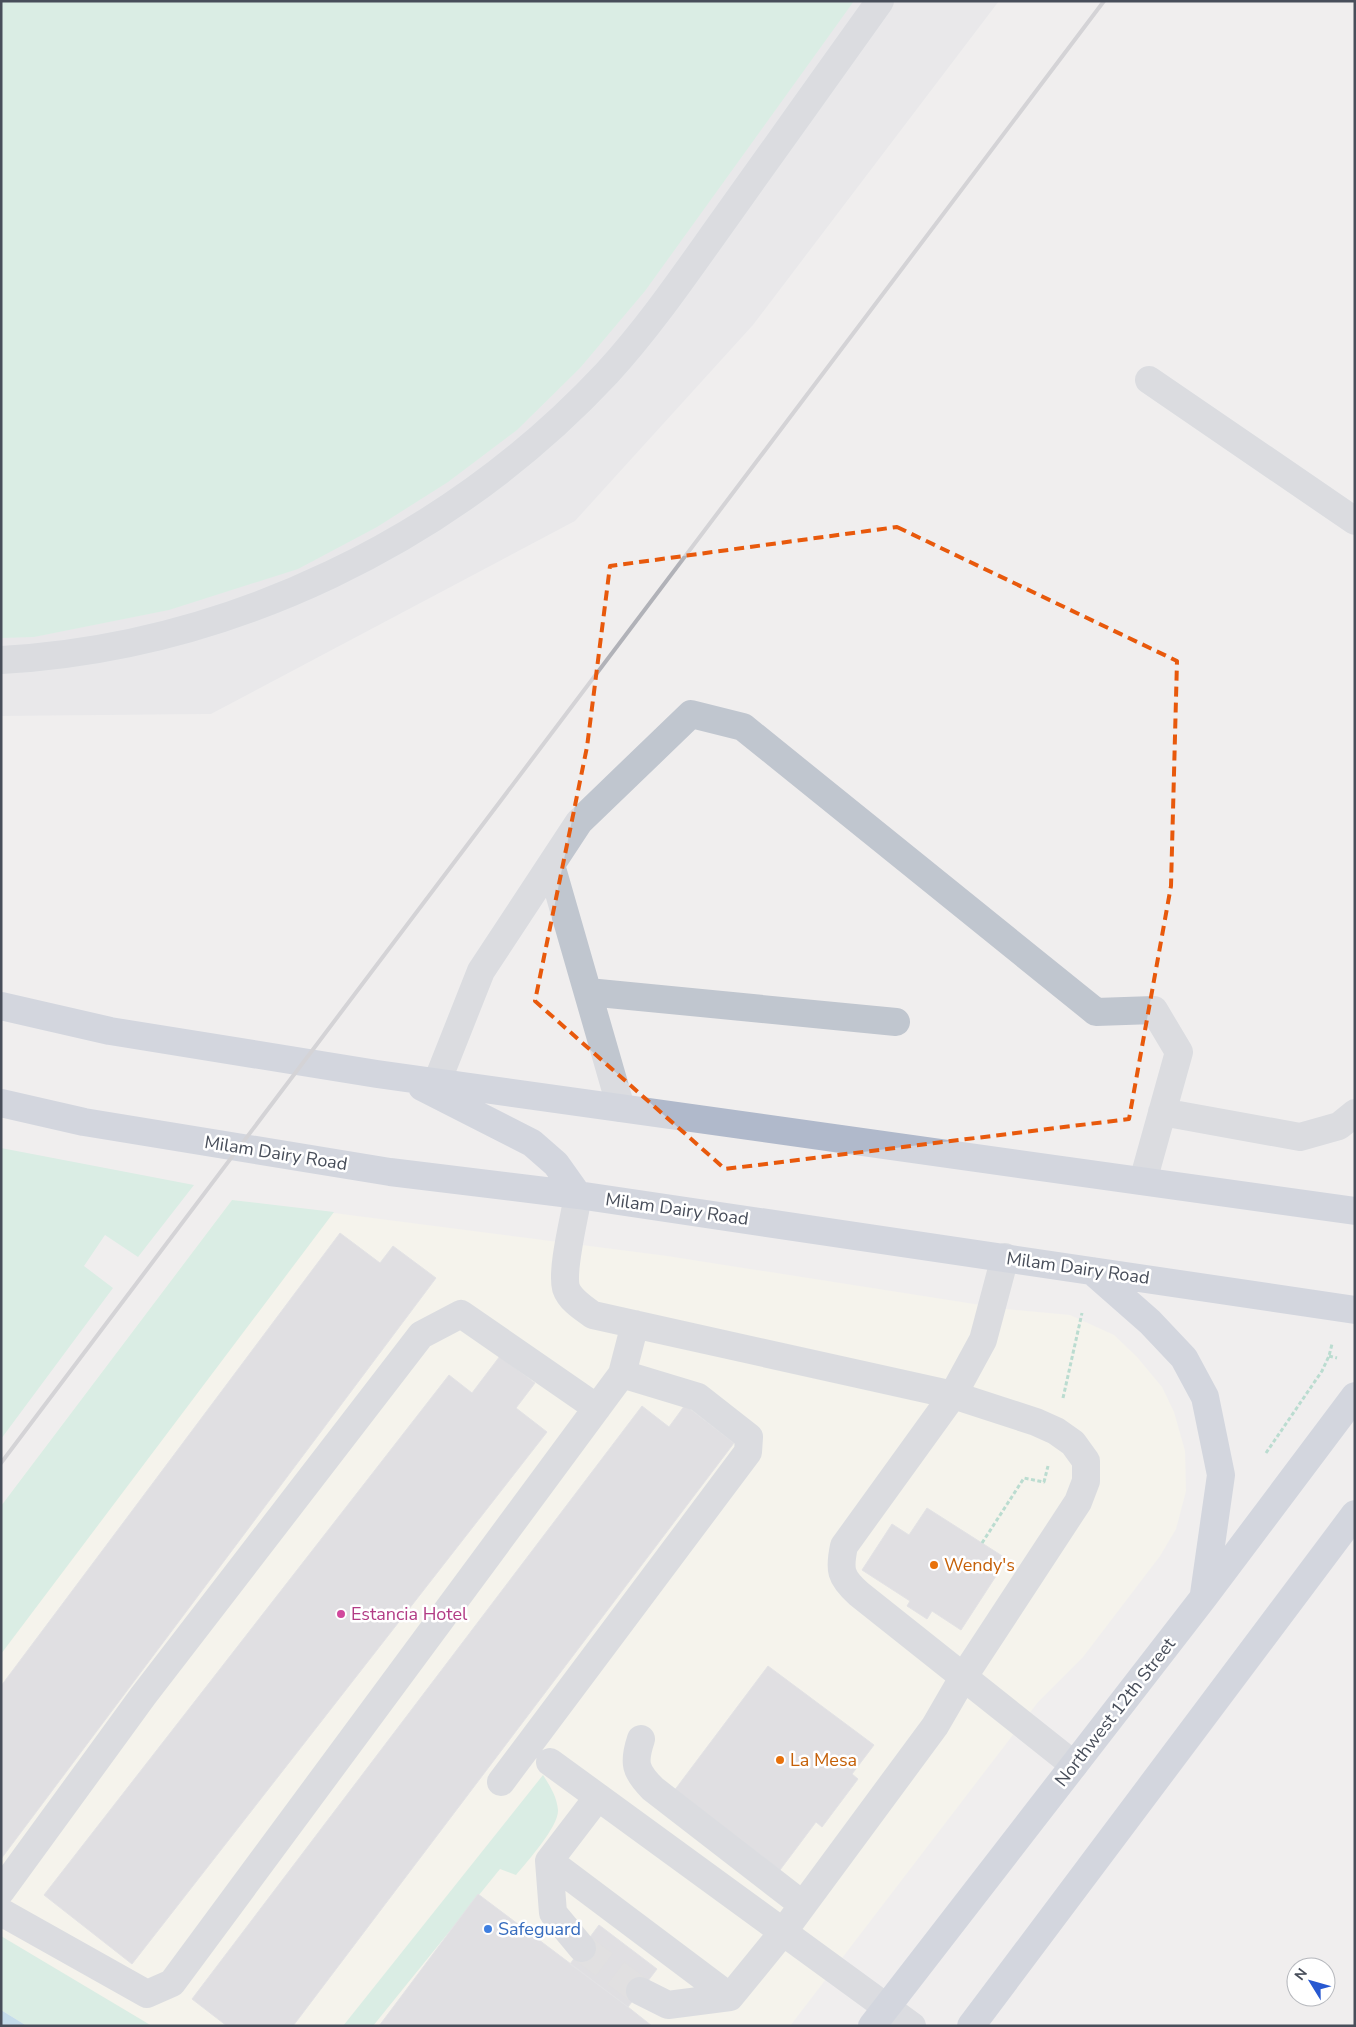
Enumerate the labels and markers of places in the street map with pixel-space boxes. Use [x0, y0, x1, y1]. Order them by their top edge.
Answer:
place label: Wendy's [944, 1553, 1015, 1577]
marker: Wendy's [928, 1559, 940, 1571]
place label: Estancia Hotel [351, 1602, 468, 1626]
marker: Estancia Hotel [335, 1608, 347, 1620]
place label: La Mesa [790, 1748, 857, 1772]
marker: La Mesa [774, 1754, 786, 1766]
place label: Safeguard [498, 1917, 581, 1941]
marker: Safeguard [482, 1923, 494, 1935]

